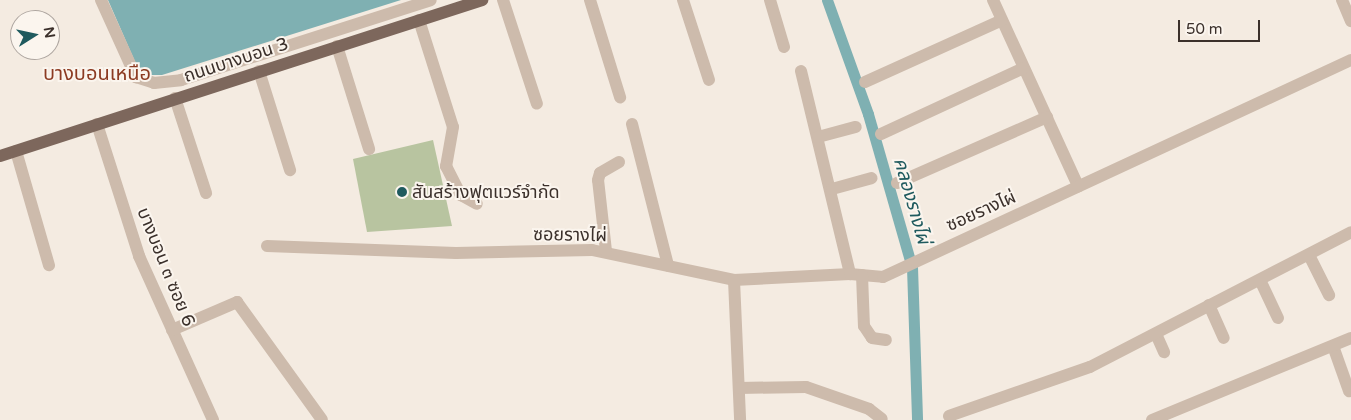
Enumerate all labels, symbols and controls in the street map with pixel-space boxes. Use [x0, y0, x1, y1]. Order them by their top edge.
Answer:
north arrow [10, 10, 60, 60]
scale bar [1181, 10, 1264, 42]
text: 50 m [1186, 20, 1223, 38]
text: N [40, 25, 59, 39]
street label: ถนนบางบอน 3 [181, 33, 291, 87]
district label: บางบอนเหนือ [43, 62, 151, 86]
water label: คลองรางไผ่ [888, 155, 934, 247]
place label: สันสร้างฟุตแวร์จำกัด [412, 181, 560, 203]
marker: สันสร้างฟุตแวร์จำกัด [396, 186, 408, 198]
street label: ซอยรางไผ่ [943, 186, 1019, 236]
street label: บางบอน ๓ ซอย 6 [132, 204, 200, 330]
street label: ซอยรางไผ่ [533, 224, 607, 246]

